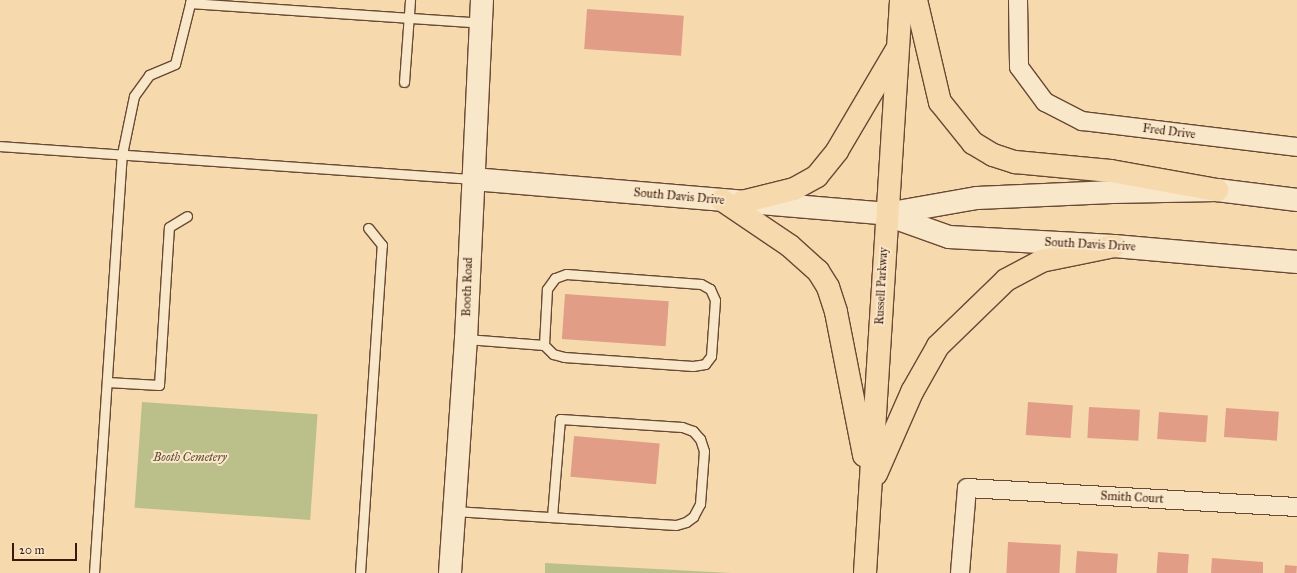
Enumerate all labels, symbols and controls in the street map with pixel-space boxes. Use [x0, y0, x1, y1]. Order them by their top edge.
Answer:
street label: Fred Drive [1142, 122, 1196, 142]
street label: South Davis Drive [633, 186, 725, 208]
street label: South Davis Drive [1044, 235, 1136, 255]
street label: Russell Parkway [873, 247, 891, 325]
street label: Booth Road [460, 257, 476, 317]
park label: Booth Cemetery [153, 451, 227, 465]
street label: Smith Court [1100, 489, 1164, 507]
scale bar [14, 535, 79, 561]
text: 20 m [19, 543, 45, 557]

